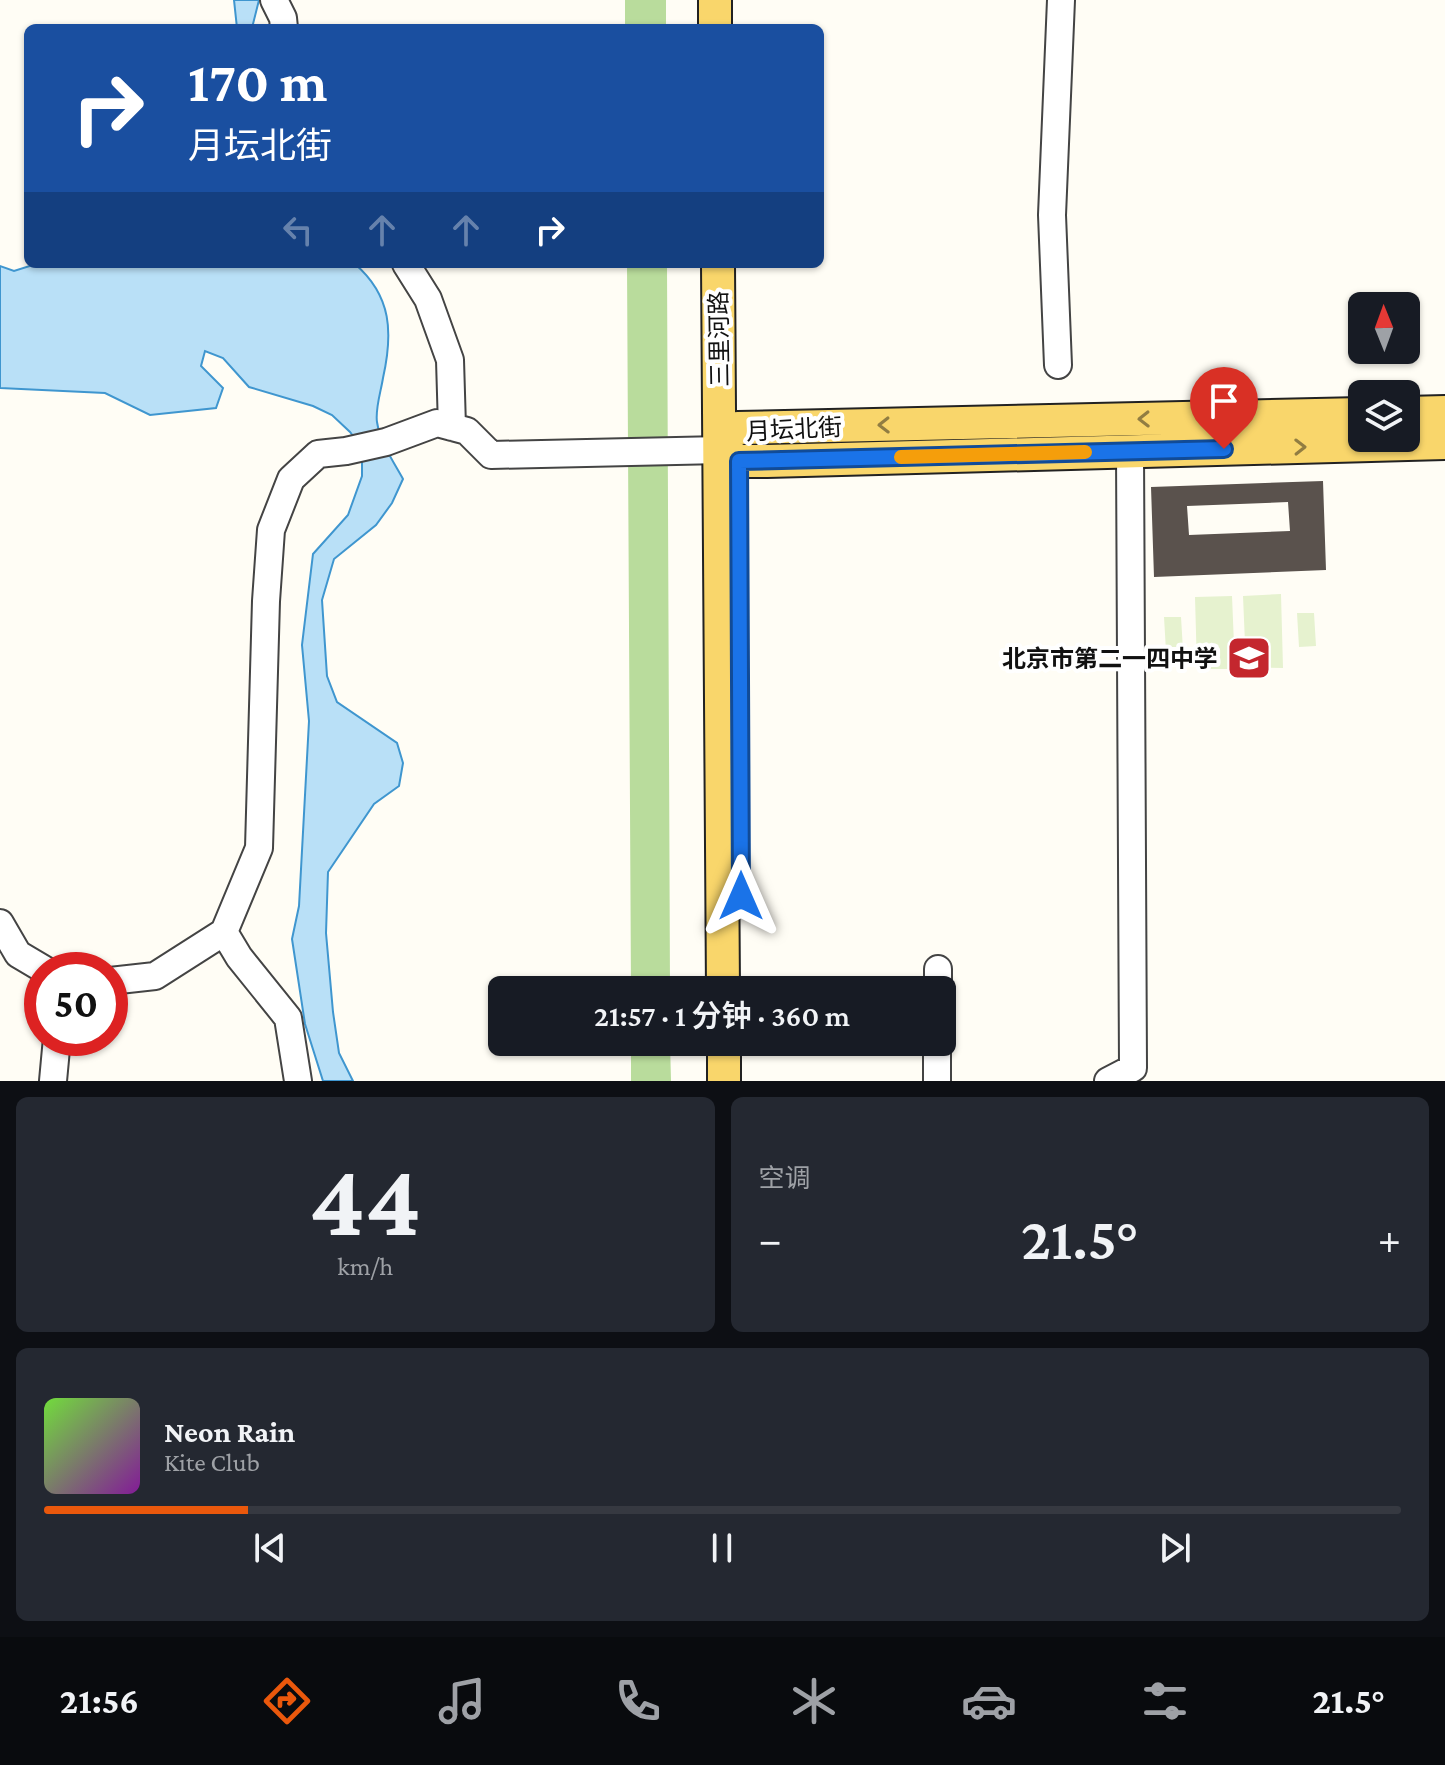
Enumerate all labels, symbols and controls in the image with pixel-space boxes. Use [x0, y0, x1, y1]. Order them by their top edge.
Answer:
text: 170 m [188, 51, 327, 113]
icon: right [56, 56, 160, 160]
text: 月坛北街 [188, 126, 332, 166]
icon: left [276, 208, 320, 252]
icon: ahead [360, 208, 404, 252]
icon: ahead [444, 208, 488, 252]
icon: right [528, 208, 572, 252]
street label: 三里河路 [705, 291, 733, 387]
north arrow [1348, 292, 1420, 364]
map controls [1348, 292, 1420, 452]
pin [1190, 367, 1258, 449]
icon: arrive [1202, 379, 1246, 423]
button: layers [1348, 380, 1420, 452]
one-way arrow [1137, 411, 1150, 428]
street label: 月坛北街 [745, 413, 843, 445]
one-way arrow [877, 417, 890, 434]
one-way arrow [1294, 438, 1307, 455]
school or university icon: 北京市第二一四中学 [1225, 634, 1273, 682]
place label: 北京市第二一四中学 [1002, 645, 1218, 672]
position arrow [699, 854, 783, 938]
speed limit sign: 50 [24, 952, 128, 1056]
text: 21:57 · 1 分钟 · 360 m [594, 999, 850, 1032]
text: 44 [309, 1142, 421, 1257]
text: 空调 [759, 1164, 811, 1193]
text: 21.5° [1021, 1205, 1138, 1272]
text: − [759, 1215, 782, 1263]
text: + [1378, 1215, 1401, 1263]
text: km/h [337, 1252, 393, 1281]
text: Neon Rain [164, 1415, 295, 1448]
text: Kite Club [164, 1448, 260, 1477]
icon: previous [248, 1526, 292, 1570]
icon: pause [700, 1526, 744, 1570]
icon: next [1153, 1526, 1197, 1570]
icon: directions [259, 1673, 315, 1729]
icon: music [434, 1673, 490, 1729]
icon: phone [610, 1673, 666, 1729]
icon: climate [786, 1673, 842, 1729]
icon: car [961, 1673, 1017, 1729]
icon: filters [1137, 1673, 1193, 1729]
text: 21:56 [60, 1681, 139, 1721]
text: 21.5° [1312, 1681, 1385, 1721]

